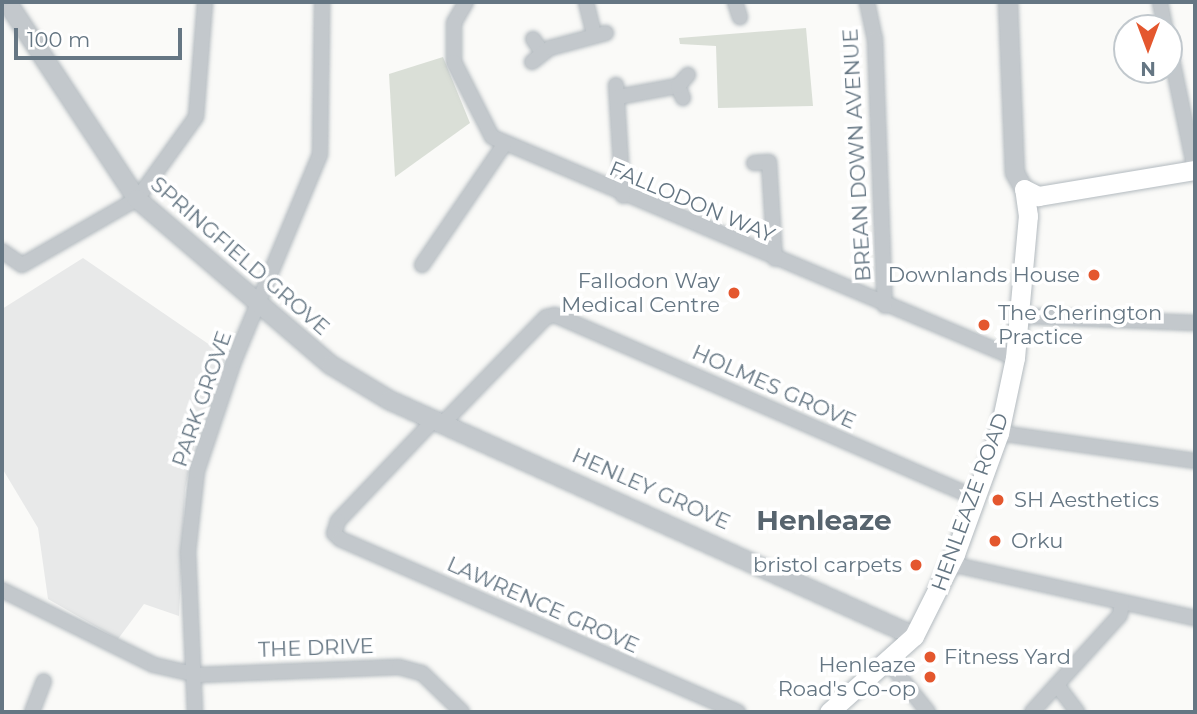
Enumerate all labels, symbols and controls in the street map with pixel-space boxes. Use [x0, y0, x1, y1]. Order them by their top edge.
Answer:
scale bar [18, 14, 186, 58]
north arrow [1113, 14, 1183, 84]
text: 100 m [27, 27, 90, 52]
street label: BREAN DOWN AVENUE [838, 28, 876, 282]
text: N [1140, 57, 1156, 80]
street label: FALLODON WAY [605, 156, 779, 248]
street label: SPRINGFIELD GROVE [146, 172, 334, 340]
place label: Downlands House [888, 262, 1080, 288]
marker: Downlands House [1086, 267, 1102, 283]
place label: Fallodon Way Medical Centre [561, 268, 720, 318]
marker: Fallodon Way Medical Centre [726, 285, 742, 301]
place label: The Cherington Practice [998, 300, 1162, 350]
marker: The Cherington Practice [976, 317, 992, 333]
street label: PARK GROVE [167, 328, 237, 470]
street label: HOLMES GROVE [688, 340, 860, 434]
street label: HENLEAZE ROAD [926, 409, 1014, 595]
street label: HENLEY GROVE [568, 443, 734, 535]
place label: SH Aesthetics [1014, 487, 1159, 513]
marker: SH Aesthetics [988, 490, 1008, 510]
district label: Henleaze [756, 503, 892, 537]
place label: Orku [1011, 528, 1063, 554]
marker: Orku [985, 531, 1005, 551]
street label: LAWRENCE GROVE [443, 551, 643, 659]
place label: bristol carpets [753, 552, 902, 578]
marker: bristol carpets [908, 557, 924, 573]
street label: THE DRIVE [258, 633, 374, 663]
place label: Fitness Yard [944, 644, 1071, 670]
marker: Fitness Yard [922, 649, 938, 665]
place label: Henleaze Road's Co-op [778, 652, 916, 702]
marker: Henleaze Road's Co-op [922, 669, 938, 685]

